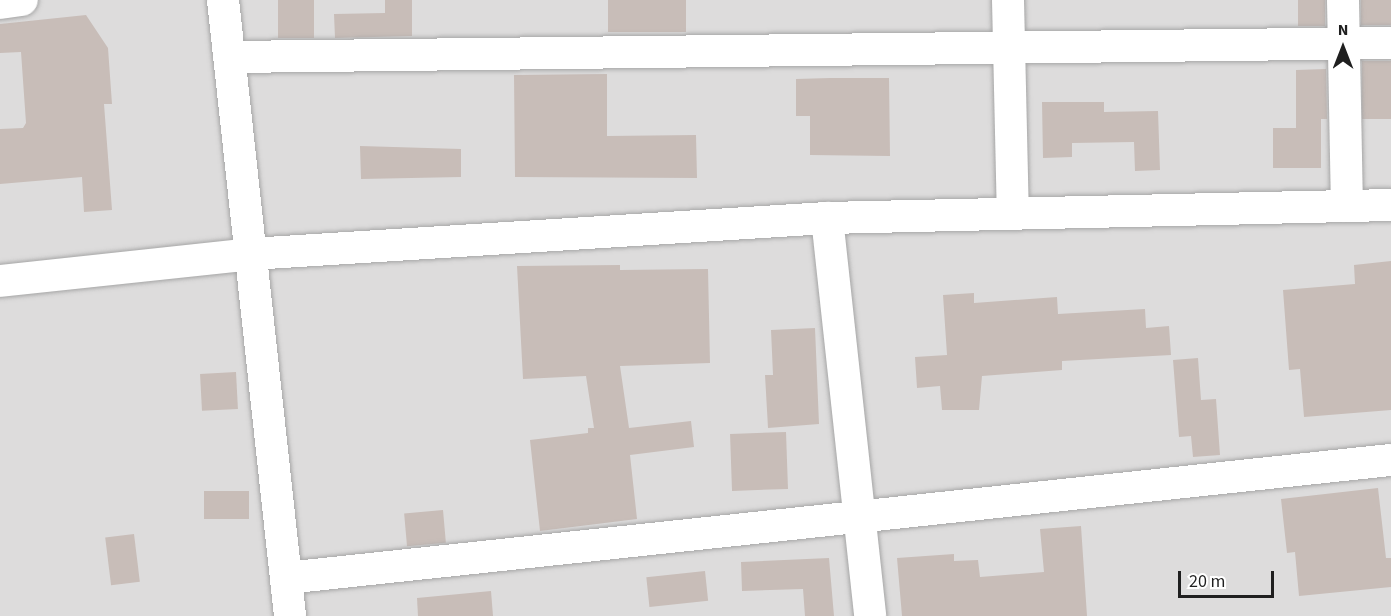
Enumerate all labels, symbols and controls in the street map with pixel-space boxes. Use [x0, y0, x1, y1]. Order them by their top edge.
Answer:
north arrow [1313, 18, 1373, 78]
text: N [1338, 19, 1348, 41]
scale bar [1181, 559, 1277, 597]
text: 20 m [1189, 569, 1225, 594]

